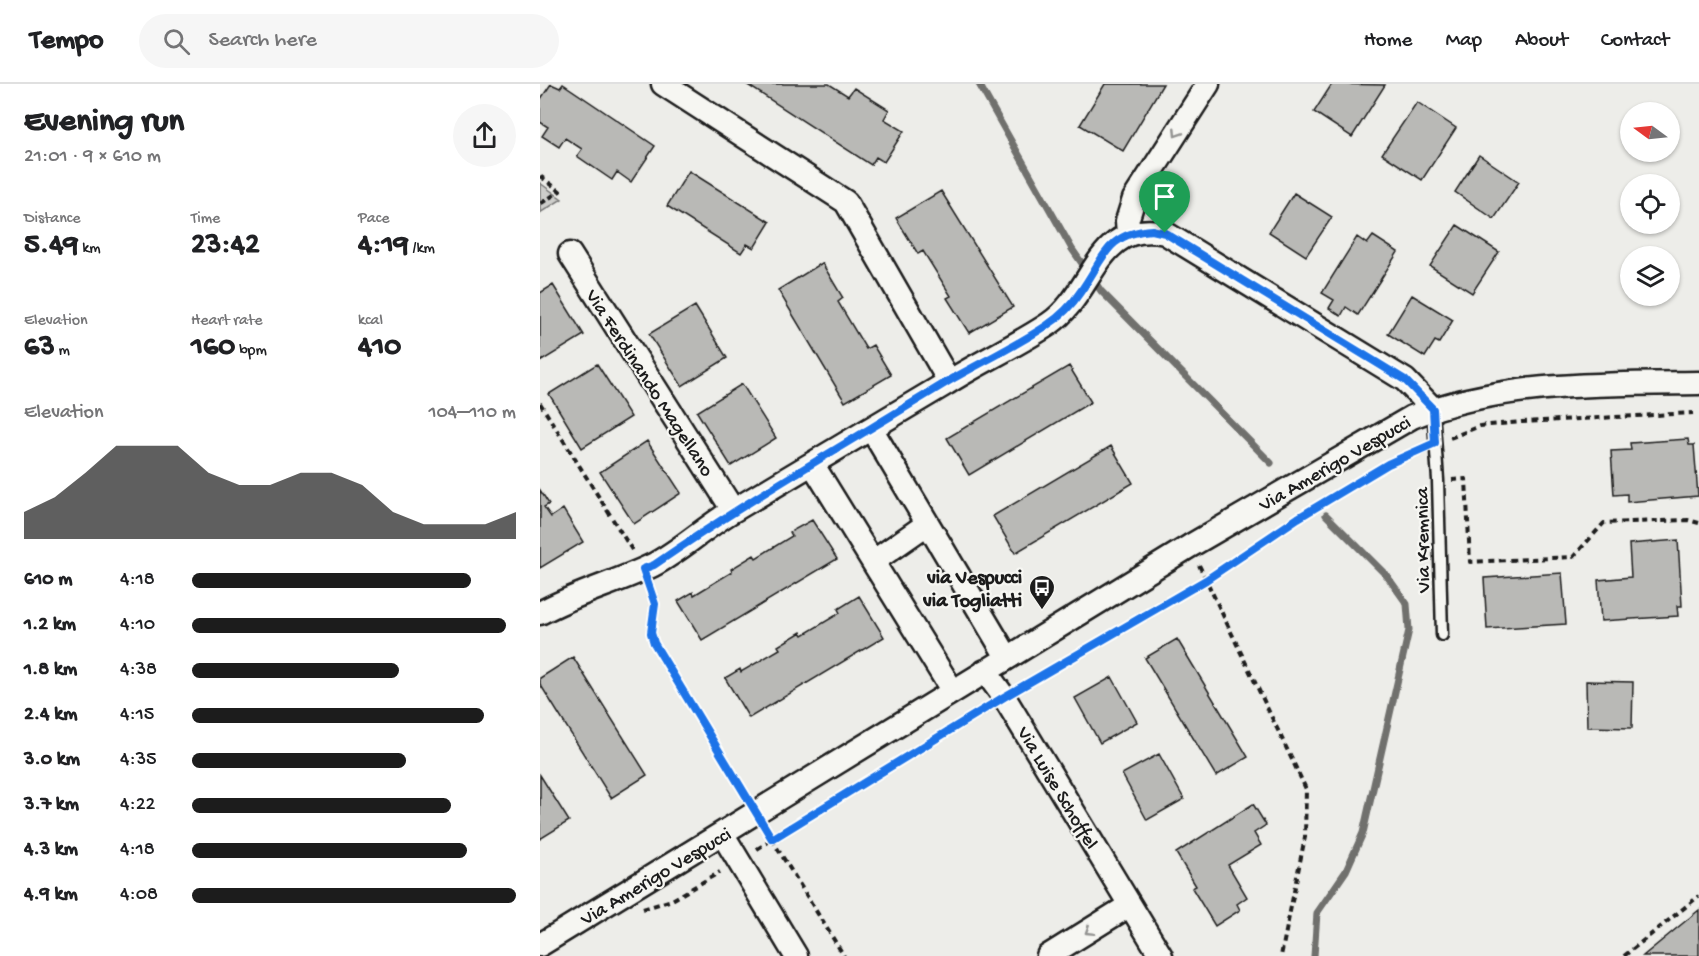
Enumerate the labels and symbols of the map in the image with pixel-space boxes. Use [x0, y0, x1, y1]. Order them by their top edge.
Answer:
north arrow [1620, 102, 1680, 162]
one-way arrow [1173, 127, 1184, 138]
pin [1139, 171, 1190, 233]
street label: Via Ferdinando Magellano [578, 285, 717, 482]
street label: Via Amerigo Vespucci [1255, 412, 1416, 518]
street label: Via Kremnica [1412, 486, 1437, 594]
place label: via Vespucci via Togliatti [922, 568, 1022, 614]
bus stop icon: via Vespucci via Togliatti [1027, 573, 1057, 611]
street label: Via Luise Schoffel [1010, 722, 1102, 854]
street label: Via Amerigo Vespucci [577, 824, 736, 933]
one-way arrow [1085, 923, 1095, 935]

